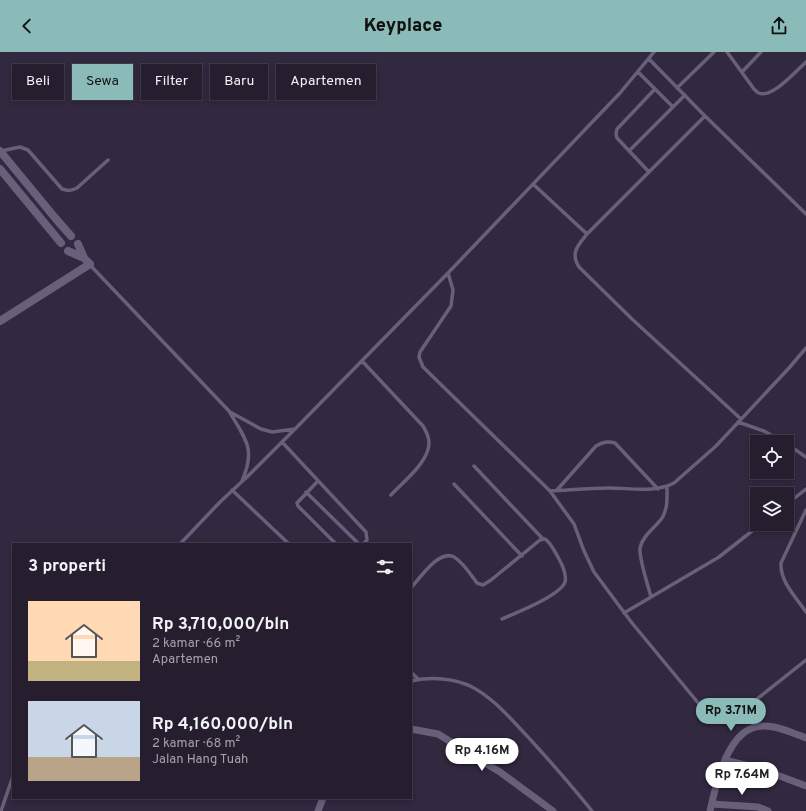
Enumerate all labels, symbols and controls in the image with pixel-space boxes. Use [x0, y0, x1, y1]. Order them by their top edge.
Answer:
icon: back [16, 15, 38, 37]
text: Keyplace [364, 15, 442, 38]
icon: share [768, 15, 790, 37]
chip: Beli [12, 64, 64, 100]
chip: Sewa [72, 64, 133, 100]
chip: Filter [141, 64, 202, 100]
chip: Baru [210, 64, 268, 100]
chip: Apartemen [276, 64, 376, 100]
map controls [750, 435, 794, 531]
button: locate [750, 435, 794, 479]
button: layers [750, 487, 794, 531]
text: 3 properti [28, 556, 106, 578]
icon: filters [374, 556, 396, 578]
text: Rp 3,710,000/bln [152, 614, 289, 636]
icon: home [60, 617, 108, 665]
text: 2 kamar · 66 m² [152, 636, 240, 652]
text: Apartemen [152, 652, 218, 668]
pin: Rp 3.71M [690, 698, 772, 732]
text: Rp 3.71M [705, 703, 757, 719]
text: Rp 4,160,000/bln [152, 714, 293, 736]
icon: home [60, 717, 108, 765]
text: 2 kamar · 68 m² [152, 736, 240, 752]
pin: Rp 4.16M [441, 738, 523, 772]
text: Rp 4.16M [455, 743, 509, 759]
text: Jalan Hang Tuah [152, 752, 248, 768]
pin: Rp 7.64M [701, 762, 783, 796]
text: Rp 7.64M [714, 767, 770, 783]

